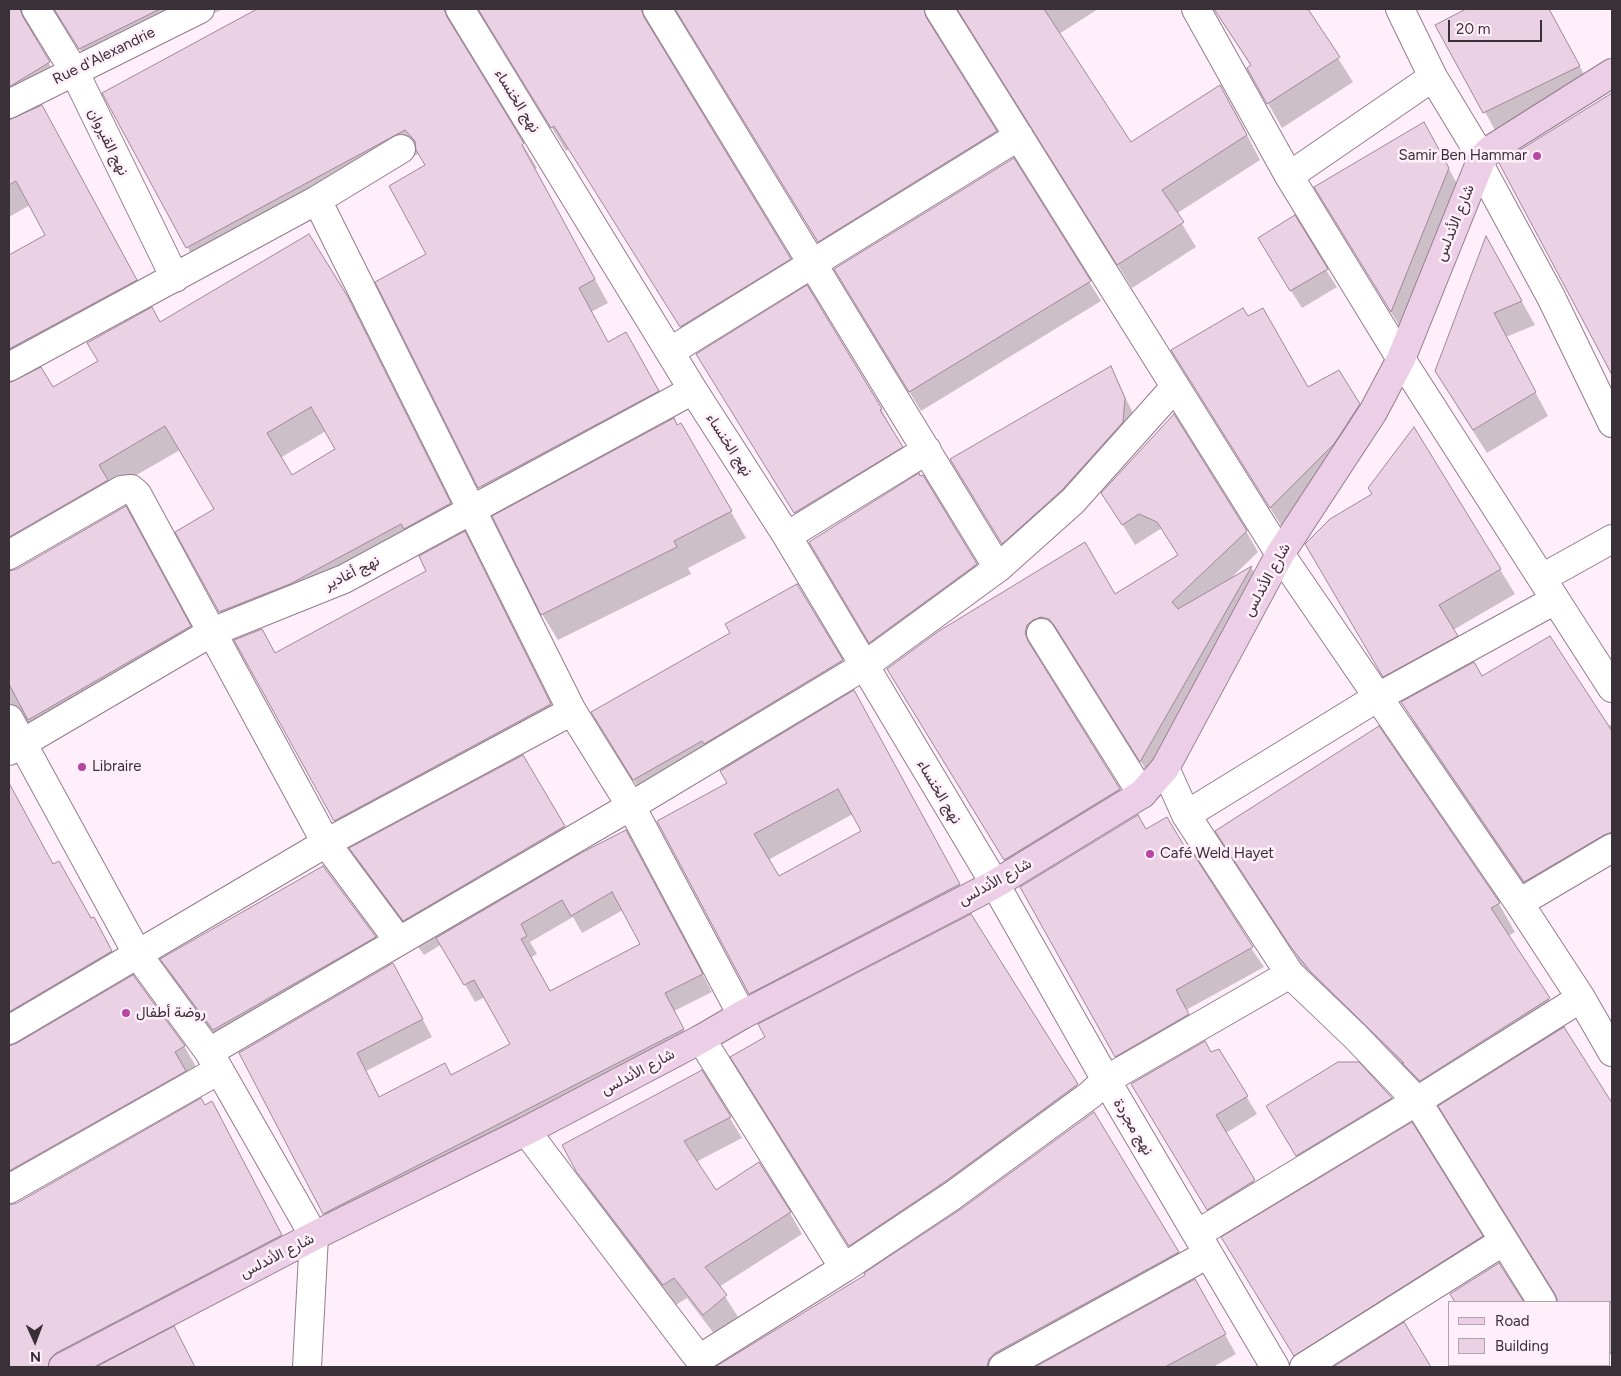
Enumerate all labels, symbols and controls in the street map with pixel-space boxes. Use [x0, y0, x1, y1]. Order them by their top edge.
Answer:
scale bar [1451, 10, 1545, 42]
text: 20 m [1456, 20, 1490, 38]
street label: Rue d'Alexandrie [50, 23, 158, 89]
street label: نهج الخنساء [490, 66, 544, 136]
street label: نهج القيروان [84, 105, 132, 179]
place label: Samir Ben Hammar [1399, 147, 1527, 165]
marker: Samir Ben Hammar [1531, 150, 1543, 162]
street label: شارع الأندلس [1431, 182, 1479, 264]
street label: نهج الخنساء [702, 410, 756, 480]
street label: شارع الأندلس [1239, 540, 1295, 620]
street label: نهج أغادير [321, 552, 383, 594]
street label: نهج الخنساء [913, 757, 965, 827]
place label: Libraire [92, 758, 142, 776]
marker: Libraire [76, 761, 88, 773]
place label: Café Weld Hayet [1160, 845, 1274, 863]
marker: Café Weld Hayet [1144, 848, 1156, 860]
street label: شارع الأندلس [955, 854, 1035, 910]
place label: روضة أطفال [136, 1004, 206, 1022]
marker: روضة أطفال [120, 1007, 132, 1019]
street label: شارع الأندلس [598, 1045, 678, 1099]
street label: نهج مجردة [1109, 1095, 1157, 1159]
street label: شارع الأندلس [237, 1230, 317, 1282]
legend [1448, 1301, 1611, 1366]
text: Road [1495, 1312, 1530, 1330]
north arrow [10, 1316, 60, 1366]
text: Building [1495, 1337, 1549, 1355]
text: N [30, 1348, 41, 1365]

